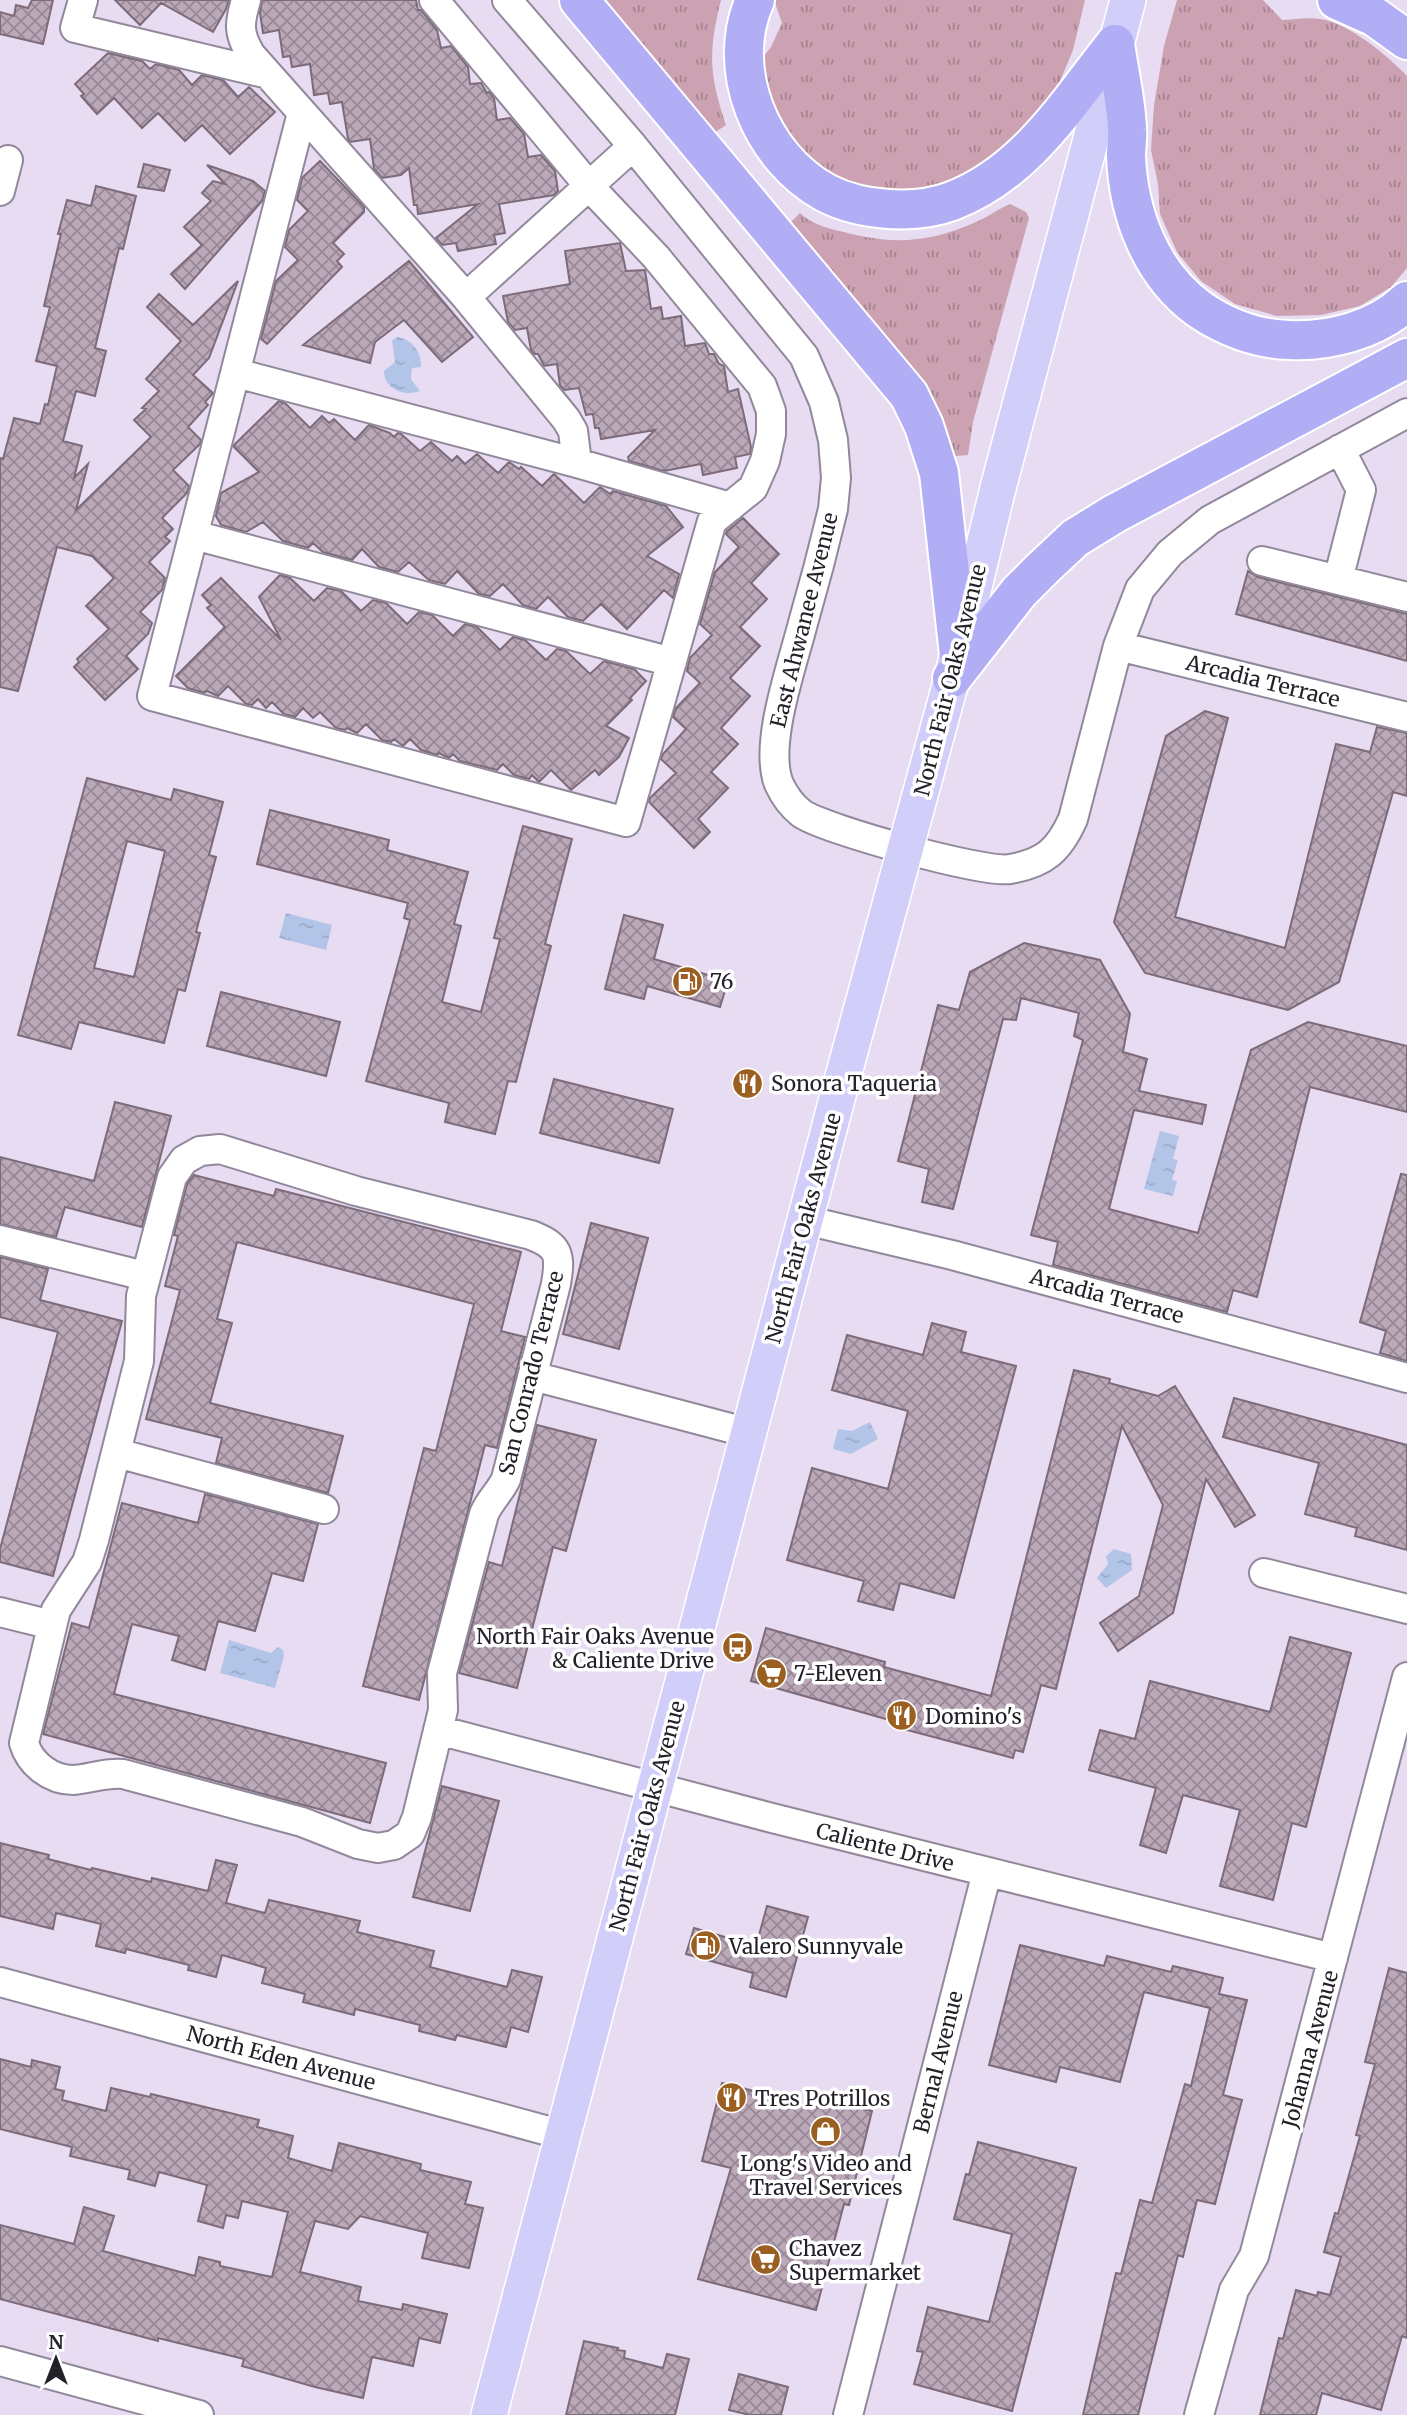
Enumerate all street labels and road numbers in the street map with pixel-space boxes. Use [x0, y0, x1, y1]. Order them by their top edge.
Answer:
street label: East Ahwanee Avenue [764, 509, 844, 731]
street label: North Fair Oaks Avenue [908, 561, 992, 799]
street label: Arcadia Terrace [1182, 649, 1343, 713]
street label: North Fair Oaks Avenue [759, 1110, 847, 1346]
street label: Arcadia Terrace [1026, 1262, 1187, 1329]
street label: San Conrado Terrace [493, 1268, 569, 1478]
street label: North Fair Oaks Avenue [603, 1698, 691, 1934]
street label: Caliente Drive [813, 1817, 957, 1877]
street label: Johanna Avenue [1276, 1967, 1344, 2132]
street label: Bernal Avenue [907, 1988, 969, 2136]
street label: North Eden Avenue [184, 2020, 378, 2096]

